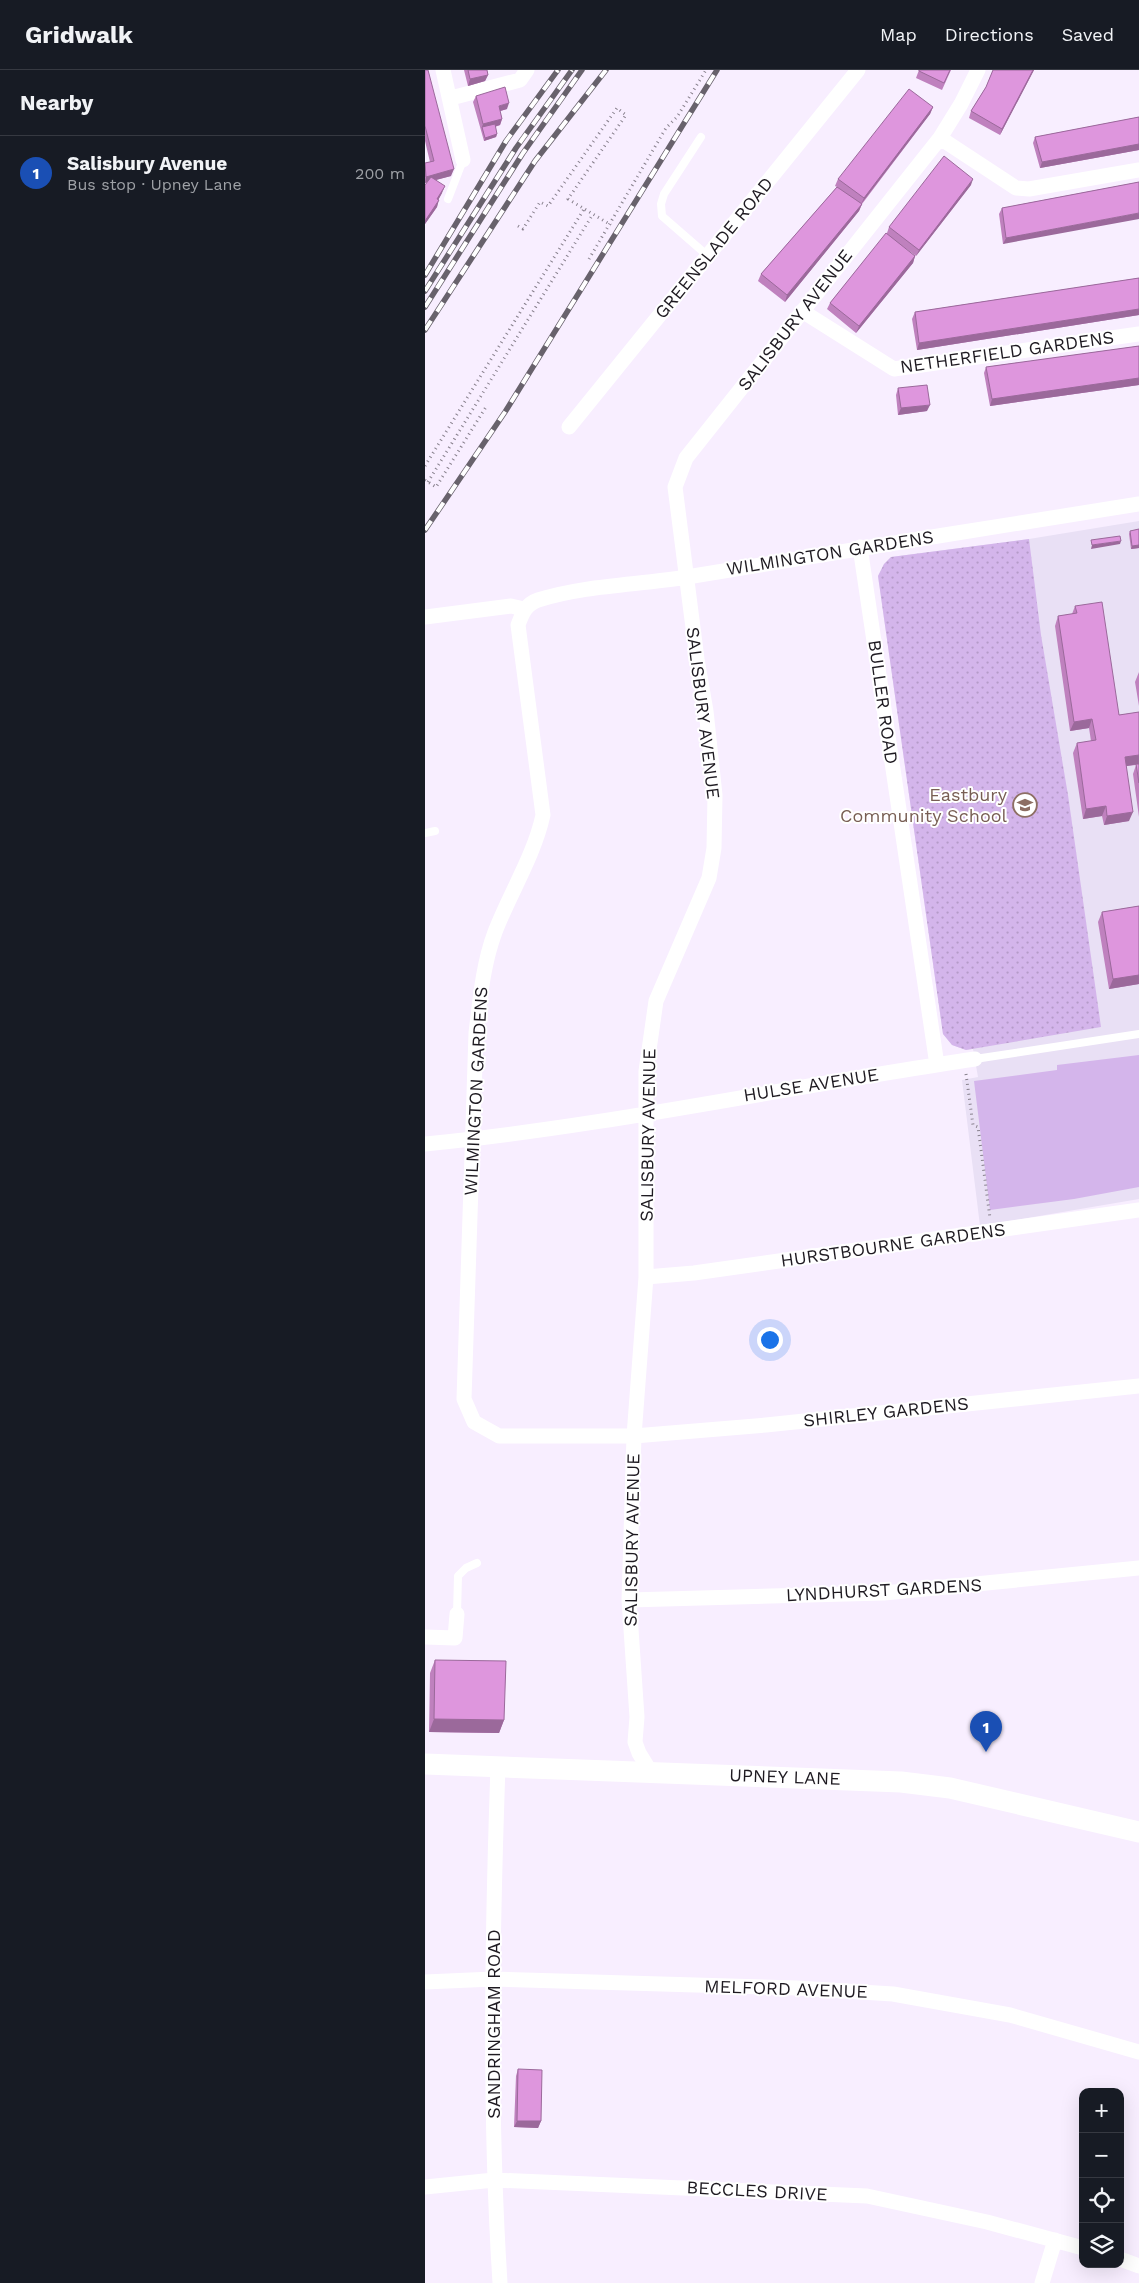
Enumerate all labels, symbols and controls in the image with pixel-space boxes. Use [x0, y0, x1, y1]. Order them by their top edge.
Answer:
text: Gridwalk [25, 21, 133, 49]
text: Map [880, 24, 917, 45]
text: Directions [945, 24, 1034, 45]
text: Saved [1062, 24, 1114, 45]
text: Nearby [20, 90, 93, 115]
text: Salisbury Avenue [67, 152, 227, 175]
text: 1 [33, 164, 39, 183]
text: 200 m [355, 164, 405, 183]
street label: GREENSLADE ROAD [650, 173, 777, 323]
text: Bus stop · Upney Lane [67, 175, 242, 194]
street label: SALISBURY AVENUE [733, 245, 856, 394]
street label: NETHERFIELD GARDENS [899, 326, 1115, 377]
street label: WILMINGTON GARDENS [725, 526, 935, 579]
street label: SALISBURY AVENUE [683, 626, 724, 800]
street label: BULLER ROAD [864, 638, 903, 765]
place label: Eastbury Community School [840, 784, 1008, 826]
school or university icon: Eastbury Community School [1012, 792, 1038, 818]
street label: WILMINGTON GARDENS [460, 986, 491, 1196]
street label: SALISBURY AVENUE [635, 1048, 660, 1222]
street label: HULSE AVENUE [742, 1063, 880, 1106]
street label: HURSTBOURNE GARDENS [779, 1218, 1007, 1271]
your location [757, 1327, 783, 1353]
street label: SHIRLEY GARDENS [802, 1392, 970, 1431]
street label: SALISBURY AVENUE [619, 1453, 644, 1627]
street label: LYNDHURST GARDENS [785, 1574, 983, 1605]
pin: 1 [970, 1711, 1002, 1752]
street label: UPNEY LANE [729, 1764, 841, 1789]
street label: SANDRINGHAM ROAD [483, 1929, 504, 2119]
street label: MELFORD AVENUE [704, 1975, 868, 2002]
map controls [1079, 2088, 1124, 2268]
button: + [1079, 2088, 1124, 2133]
button: − [1079, 2133, 1124, 2178]
street label: BECCLES DRIVE [686, 2176, 828, 2205]
button: locate [1079, 2178, 1124, 2223]
button: layers [1079, 2223, 1124, 2268]

